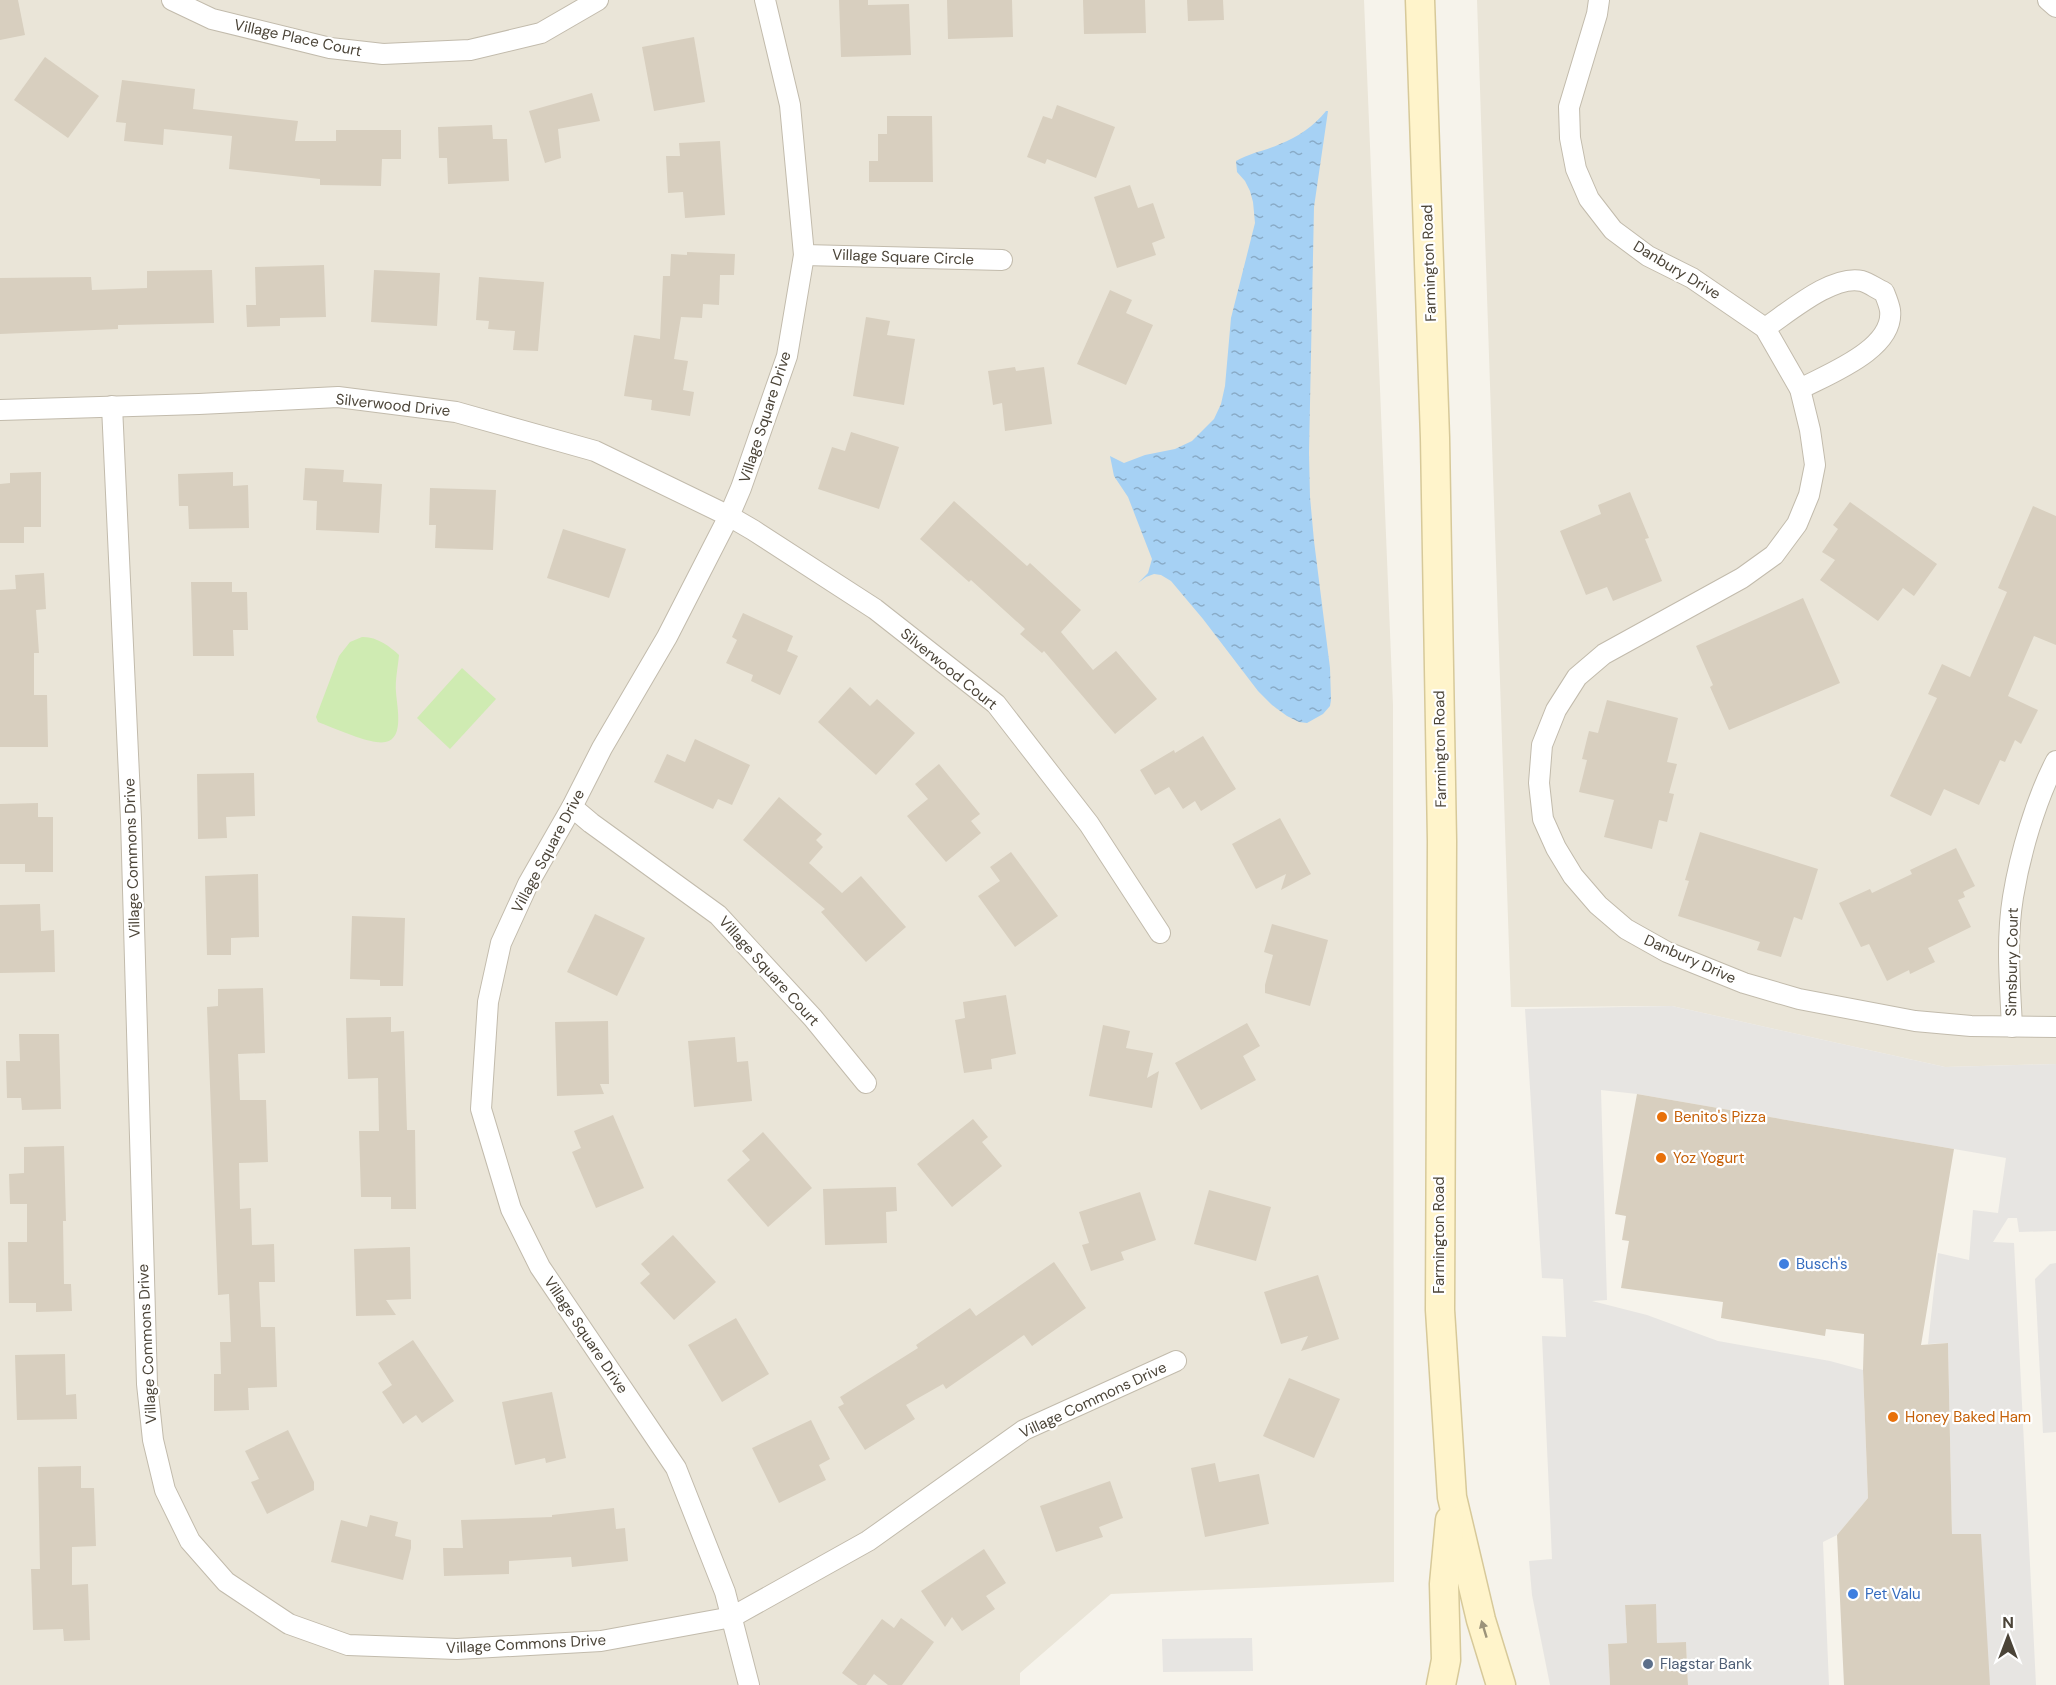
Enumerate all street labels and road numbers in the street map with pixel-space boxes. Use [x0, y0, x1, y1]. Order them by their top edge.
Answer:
street label: Village Place Court [232, 15, 364, 61]
street label: Farmington Road [1417, 204, 1441, 322]
street label: Danbury Drive [1630, 236, 1724, 304]
street label: Village Square Circle [832, 245, 974, 269]
street label: Village Square Drive [734, 349, 796, 485]
street label: Silverwood Drive [335, 389, 451, 421]
street label: Silverwood Court [896, 624, 1002, 714]
street label: Farmington Road [1429, 690, 1451, 808]
street label: Village Commons Drive [119, 778, 145, 938]
street label: Village Square Drive [507, 786, 589, 916]
street label: Simsbury Court [2001, 907, 2023, 1017]
street label: Village Square Court [714, 912, 824, 1030]
street label: Danbury Drive [1641, 930, 1739, 988]
street label: Farmington Road [1429, 1176, 1449, 1294]
street label: Village Commons Drive [133, 1264, 161, 1424]
street label: Village Square Drive [539, 1273, 633, 1397]
street label: Village Commons Drive [1016, 1357, 1170, 1443]
street label: Village Commons Drive [446, 1630, 606, 1658]

